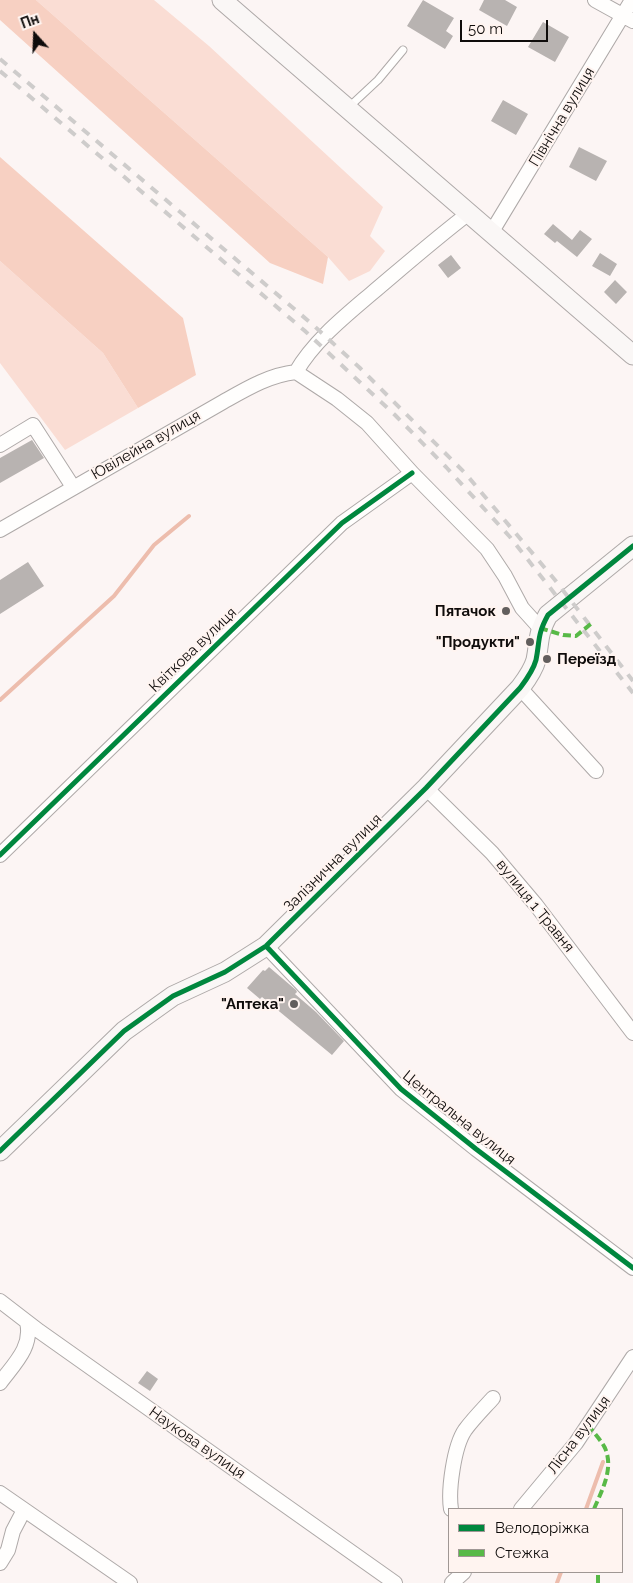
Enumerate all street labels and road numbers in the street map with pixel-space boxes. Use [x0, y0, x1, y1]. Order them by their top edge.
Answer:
street label: Північна вулиця [525, 64, 599, 170]
street label: Ювілейна вулиця [88, 406, 204, 484]
street label: Квіткова вулиця [146, 604, 240, 696]
street label: Залізнична вулиця [280, 810, 386, 916]
street label: вулиця 1 Травня [492, 856, 578, 956]
street label: Центральна вулиця [399, 1067, 519, 1169]
street label: Лісна вулиця [544, 1392, 614, 1478]
street label: Наукова вулиця [145, 1403, 249, 1483]

